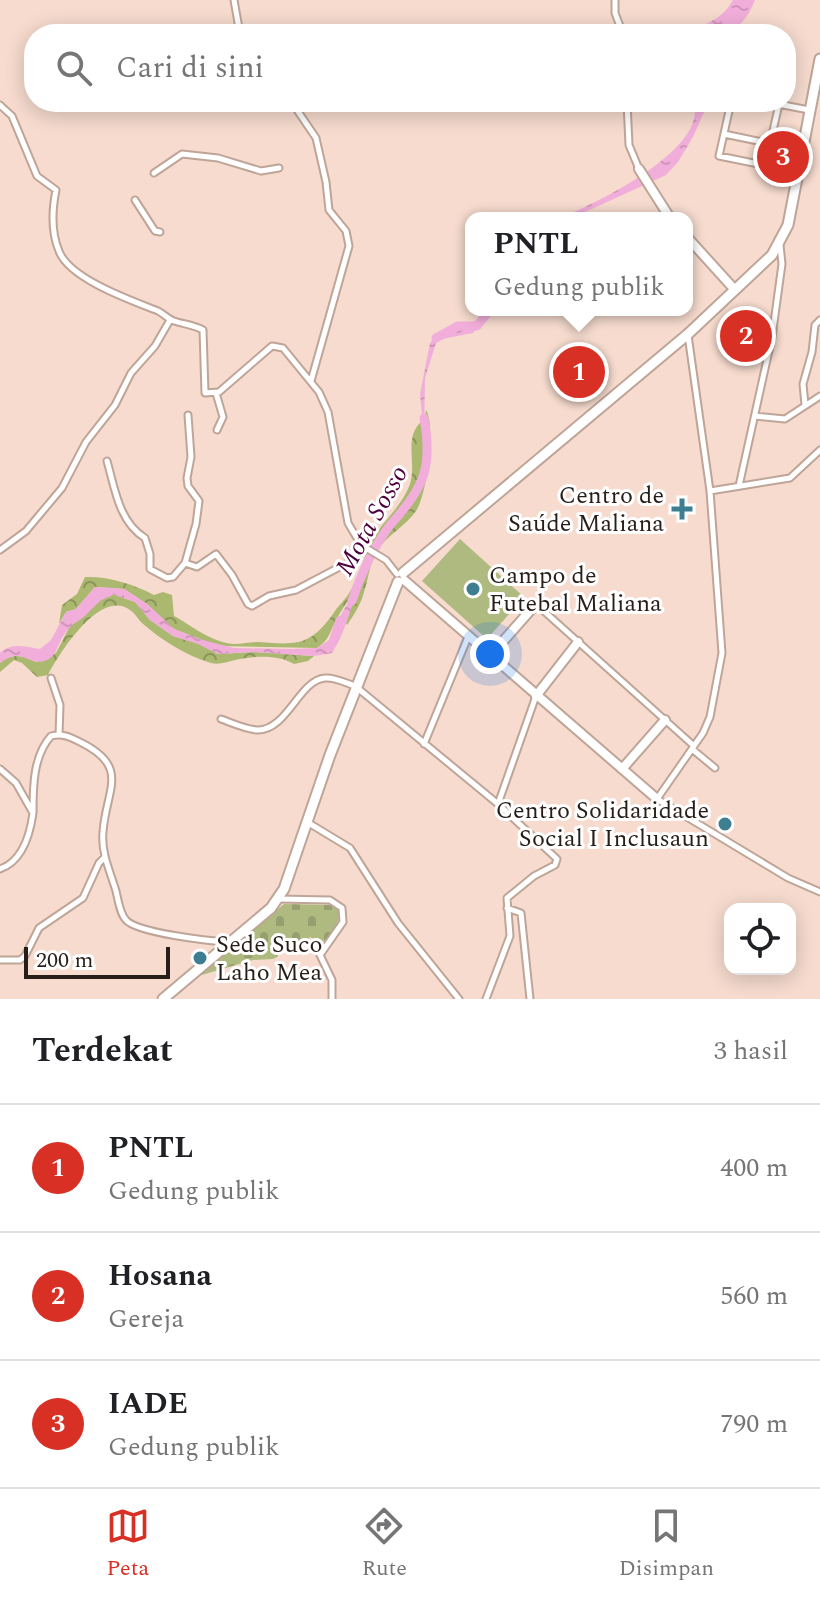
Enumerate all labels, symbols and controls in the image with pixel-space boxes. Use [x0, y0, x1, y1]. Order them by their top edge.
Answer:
search box [24, 24, 796, 112]
text: Cari di sini [116, 45, 264, 91]
icon: search [52, 46, 96, 90]
pin: 3 [757, 127, 809, 187]
popup [465, 212, 693, 316]
text: PNTL [493, 221, 579, 267]
text: Gedung publik [493, 267, 665, 307]
pin: 2 [720, 306, 772, 366]
pin: 1 [553, 342, 605, 402]
water label: Mota Sosso [325, 458, 419, 583]
place label: Centro de Saúde Maliana [508, 478, 664, 542]
marker: Centro de Saúde Maliana [671, 498, 693, 520]
place label: Campo de Futebal Maliana [489, 558, 662, 622]
marker: Campo de Futebal Maliana [464, 580, 482, 598]
your location [470, 634, 510, 674]
place label: Centro Solidaridade Social I Inclusaun [496, 793, 709, 857]
marker: Centro Solidaridade Social I Inclusaun [716, 815, 734, 833]
map controls [724, 903, 796, 975]
button: locate [724, 903, 796, 975]
place label: Sede Suco Laho Mea [216, 927, 323, 991]
scale bar [24, 943, 170, 979]
text: 200 m [36, 944, 93, 977]
marker: Sede Suco Laho Mea [191, 949, 209, 967]
text: Terdekat [32, 1025, 173, 1077]
text: 3 hasil [714, 1031, 788, 1071]
text: PNTL [108, 1125, 194, 1171]
text: 1 [51, 1148, 65, 1188]
text: 400 m [720, 1148, 788, 1188]
text: Gedung publik [108, 1171, 280, 1211]
text: Hosana [108, 1253, 212, 1299]
text: 2 [51, 1276, 65, 1316]
text: 560 m [720, 1276, 788, 1316]
text: Gereja [108, 1299, 184, 1339]
text: IADE [108, 1381, 188, 1427]
text: 3 [51, 1404, 65, 1444]
text: 790 m [720, 1404, 788, 1444]
text: Gedung publik [108, 1427, 280, 1467]
tab: Peta [106, 1504, 150, 1585]
tab: Rute [362, 1504, 407, 1585]
tab: Disimpan [619, 1504, 714, 1585]

